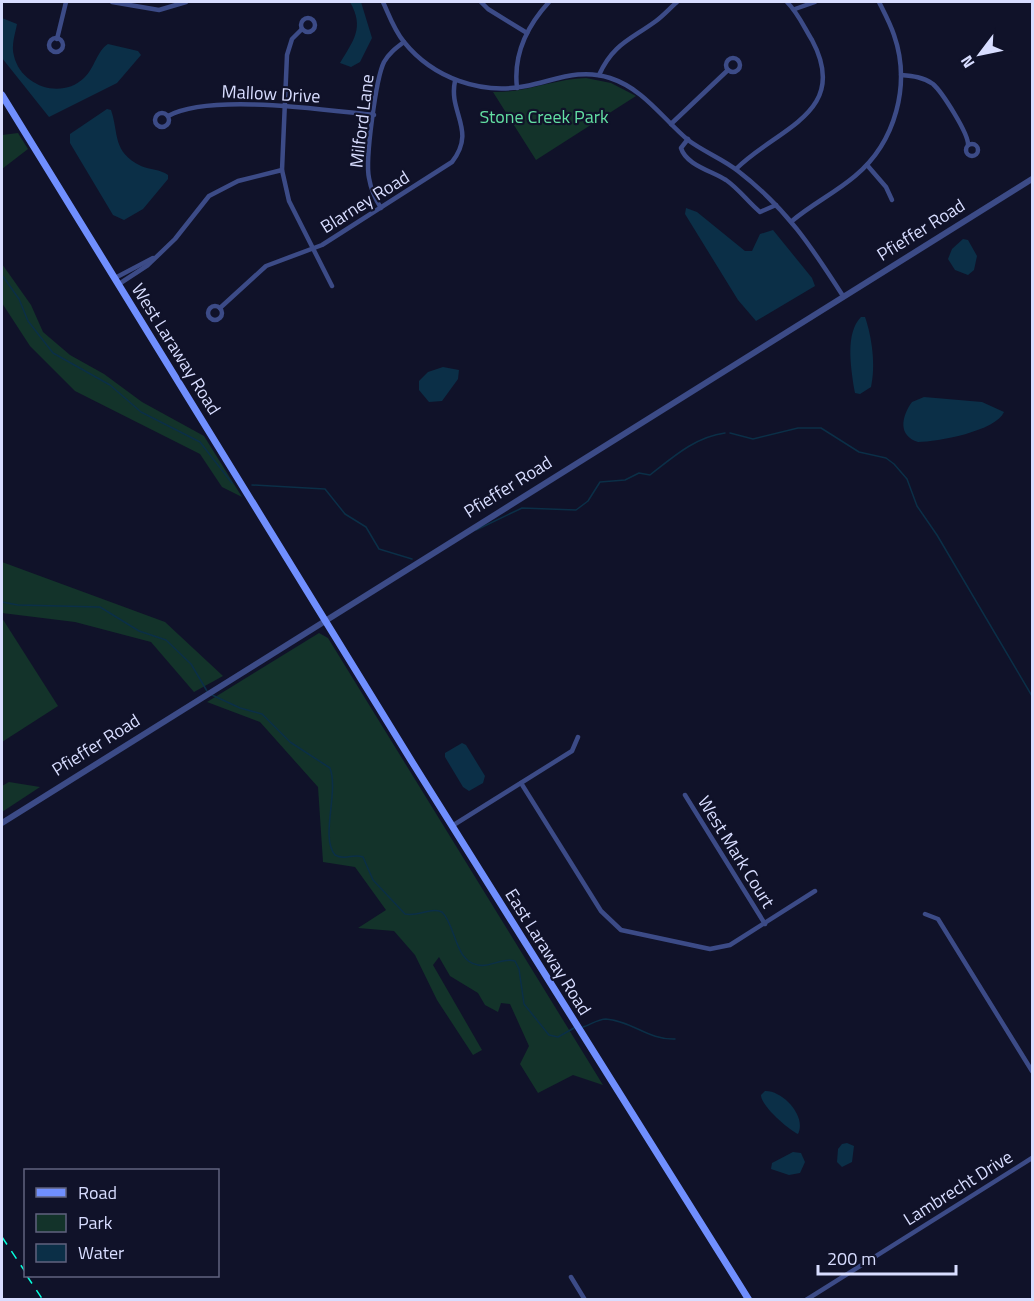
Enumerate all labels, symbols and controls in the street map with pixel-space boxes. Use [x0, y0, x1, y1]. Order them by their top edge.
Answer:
north arrow [950, 24, 1010, 84]
text: N [954, 51, 980, 73]
street label: Milford Lane [342, 72, 381, 169]
street label: Mallow Drive [221, 77, 321, 110]
park label: Stone Creek Park [479, 103, 609, 130]
street label: Blarney Road [315, 163, 415, 240]
street label: Pfieffer Road [871, 192, 970, 267]
street label: West Laraway Road [125, 278, 228, 420]
street label: Pfieffer Road [458, 449, 557, 524]
street label: Pfieffer Road [46, 707, 145, 782]
street label: West Mark Court [691, 791, 782, 914]
street label: East Laraway Road [499, 883, 598, 1020]
street label: Lambrecht Drive [898, 1143, 1018, 1232]
legend [24, 1169, 219, 1277]
text: Road [78, 1179, 117, 1206]
text: Park [78, 1209, 113, 1236]
scale bar [818, 1238, 956, 1276]
text: Water [78, 1239, 124, 1266]
text: 200 m [827, 1245, 876, 1272]

